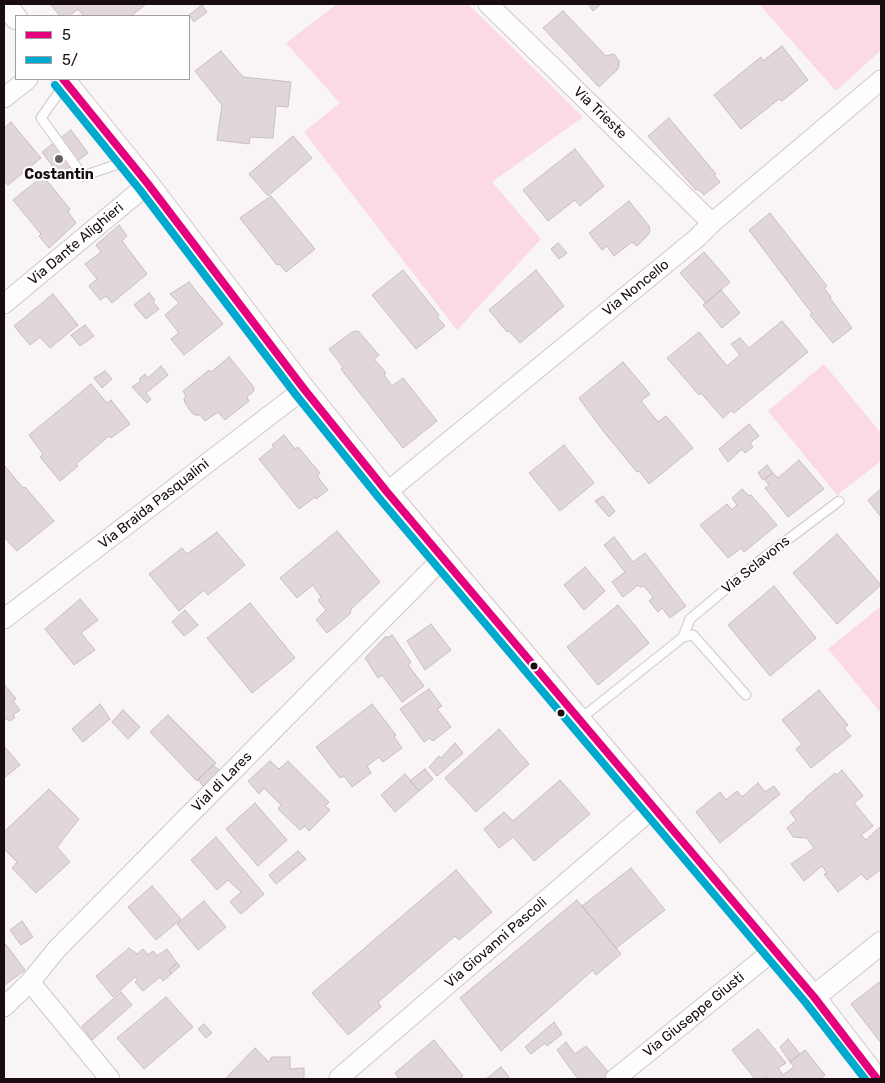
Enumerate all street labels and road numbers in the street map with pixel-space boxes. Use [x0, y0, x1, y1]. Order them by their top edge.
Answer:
street label: Via Trieste [570, 83, 630, 143]
street label: Via Dante Alighieri [25, 199, 127, 289]
street label: Via Noncello [599, 256, 673, 320]
street label: Via Braida Pasqualini [95, 456, 213, 552]
street label: Via Sclavons [719, 533, 793, 597]
street label: Vial di Lares [188, 748, 256, 816]
street label: Via Giovanni Pascoli [442, 894, 550, 992]
street label: Via Giuseppe Giusti [640, 969, 748, 1061]

